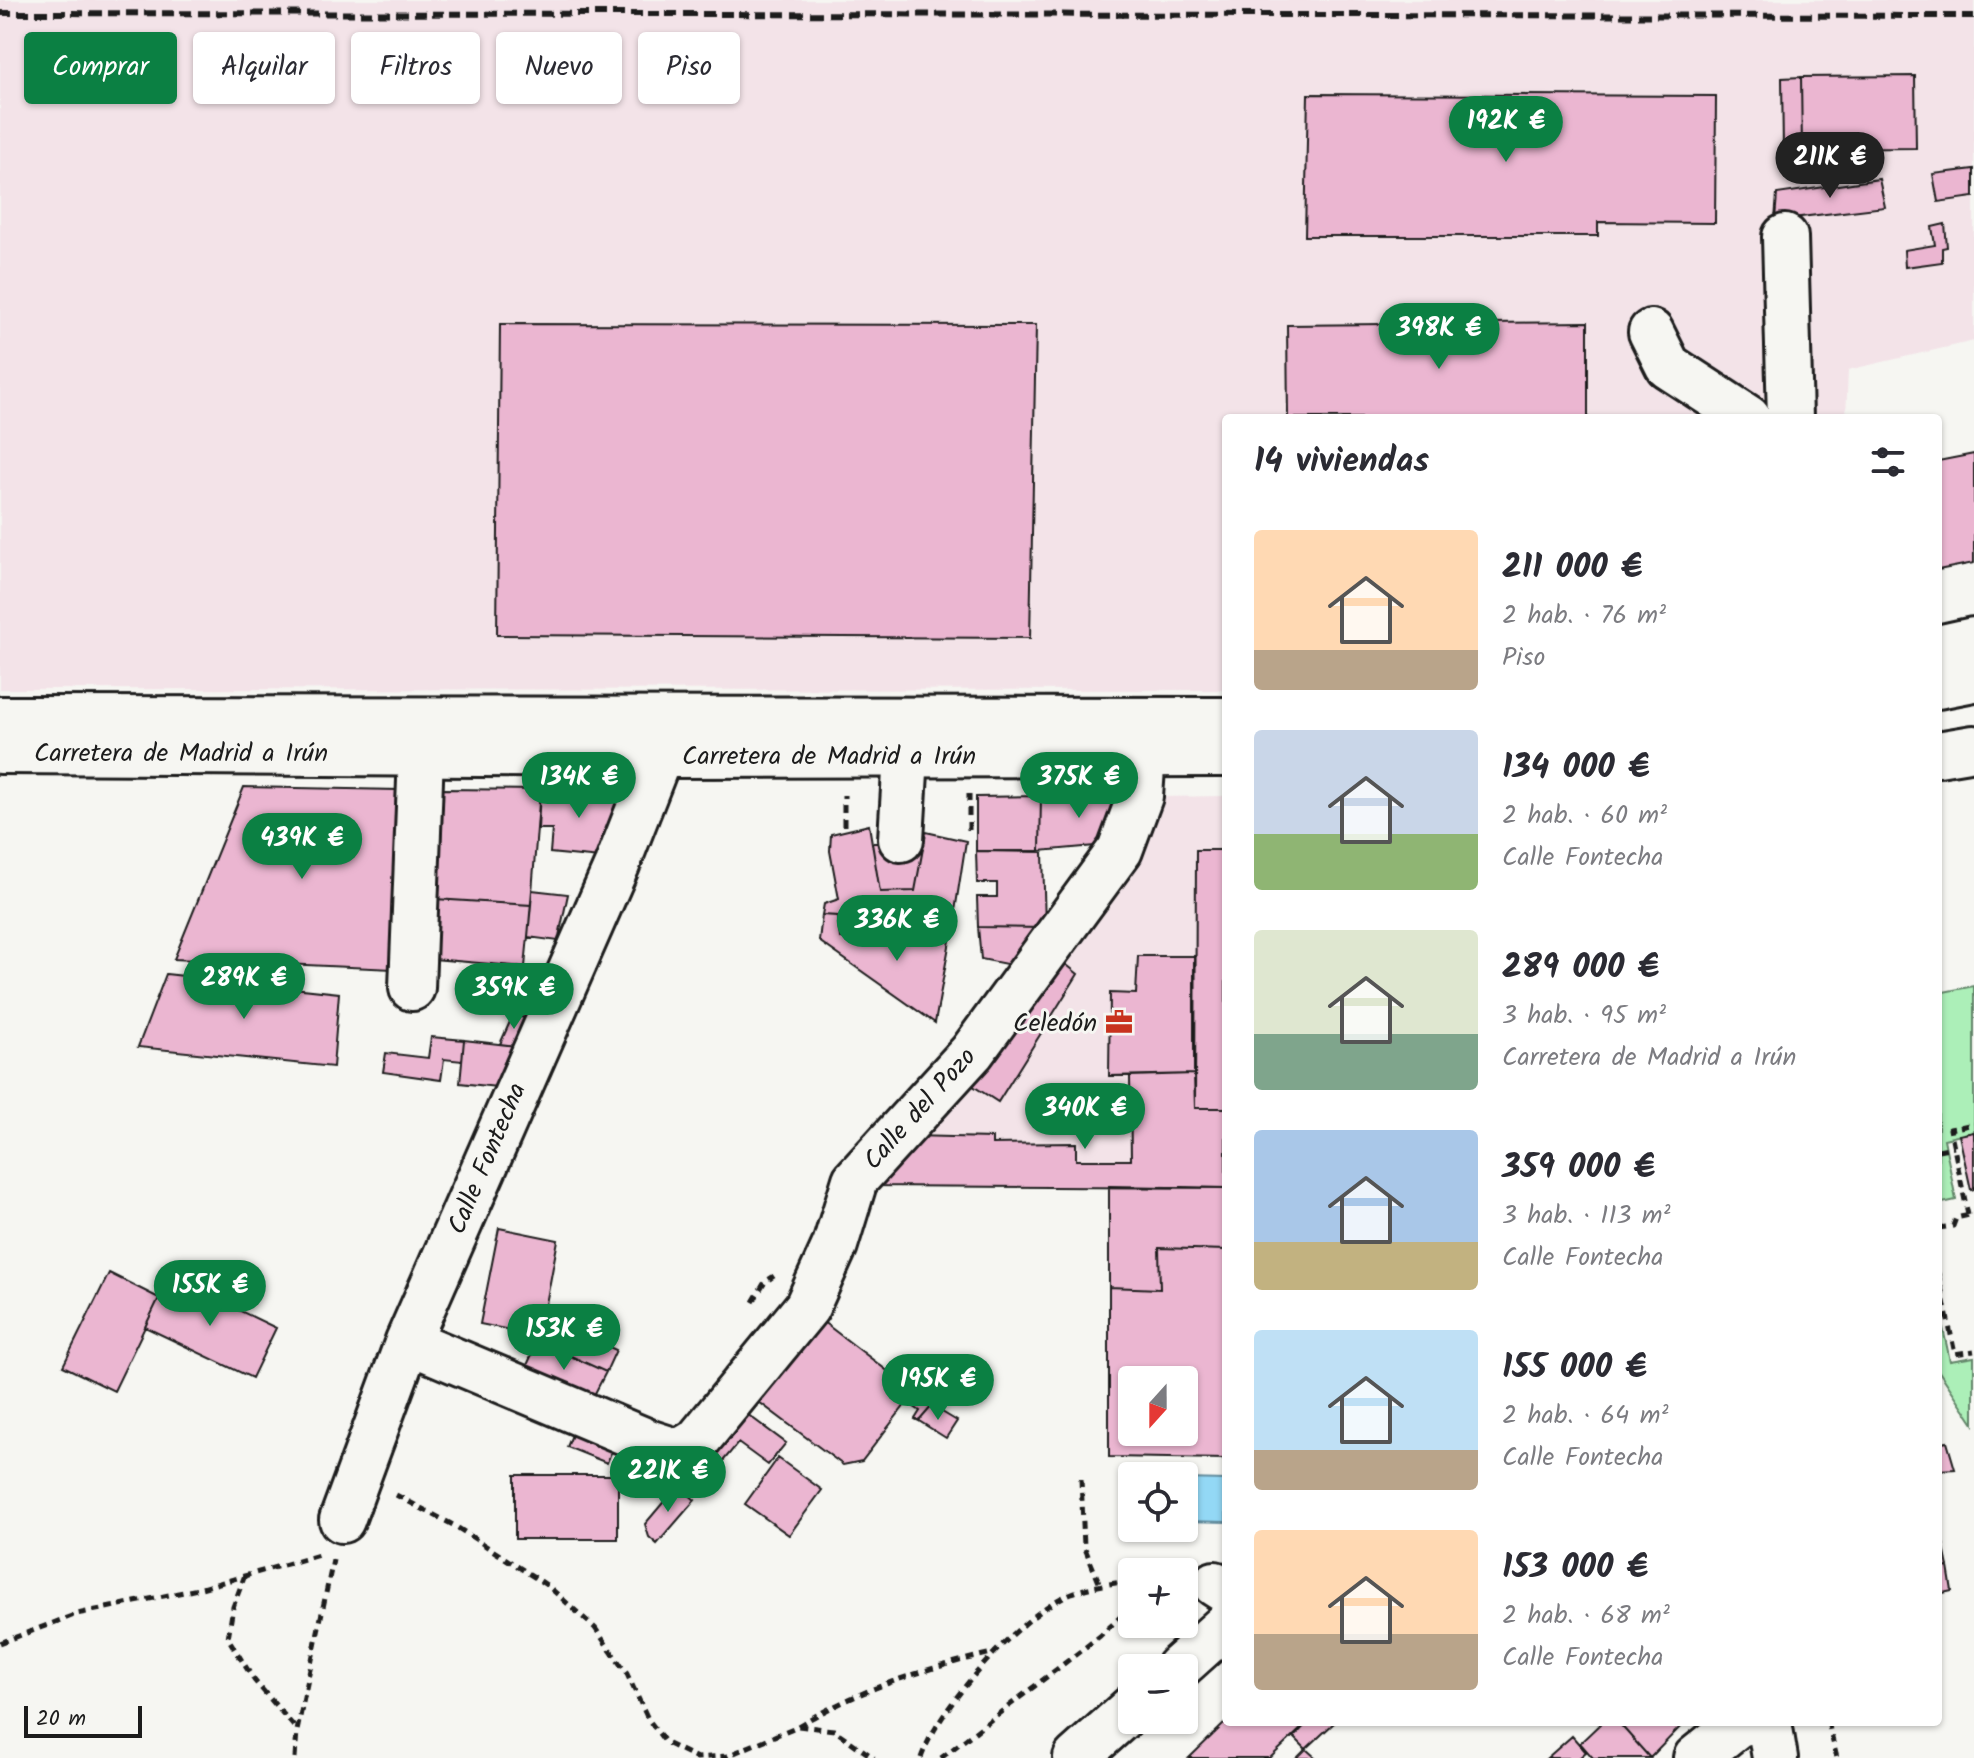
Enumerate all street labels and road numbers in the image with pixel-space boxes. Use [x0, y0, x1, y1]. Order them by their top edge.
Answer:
street label: Carretera de Madrid a Irún [34, 733, 328, 775]
street label: Carretera de Madrid a Irún [682, 736, 976, 778]
street label: Calle del Pozo [854, 1038, 987, 1180]
street label: Calle Fontecha [437, 1076, 539, 1241]

